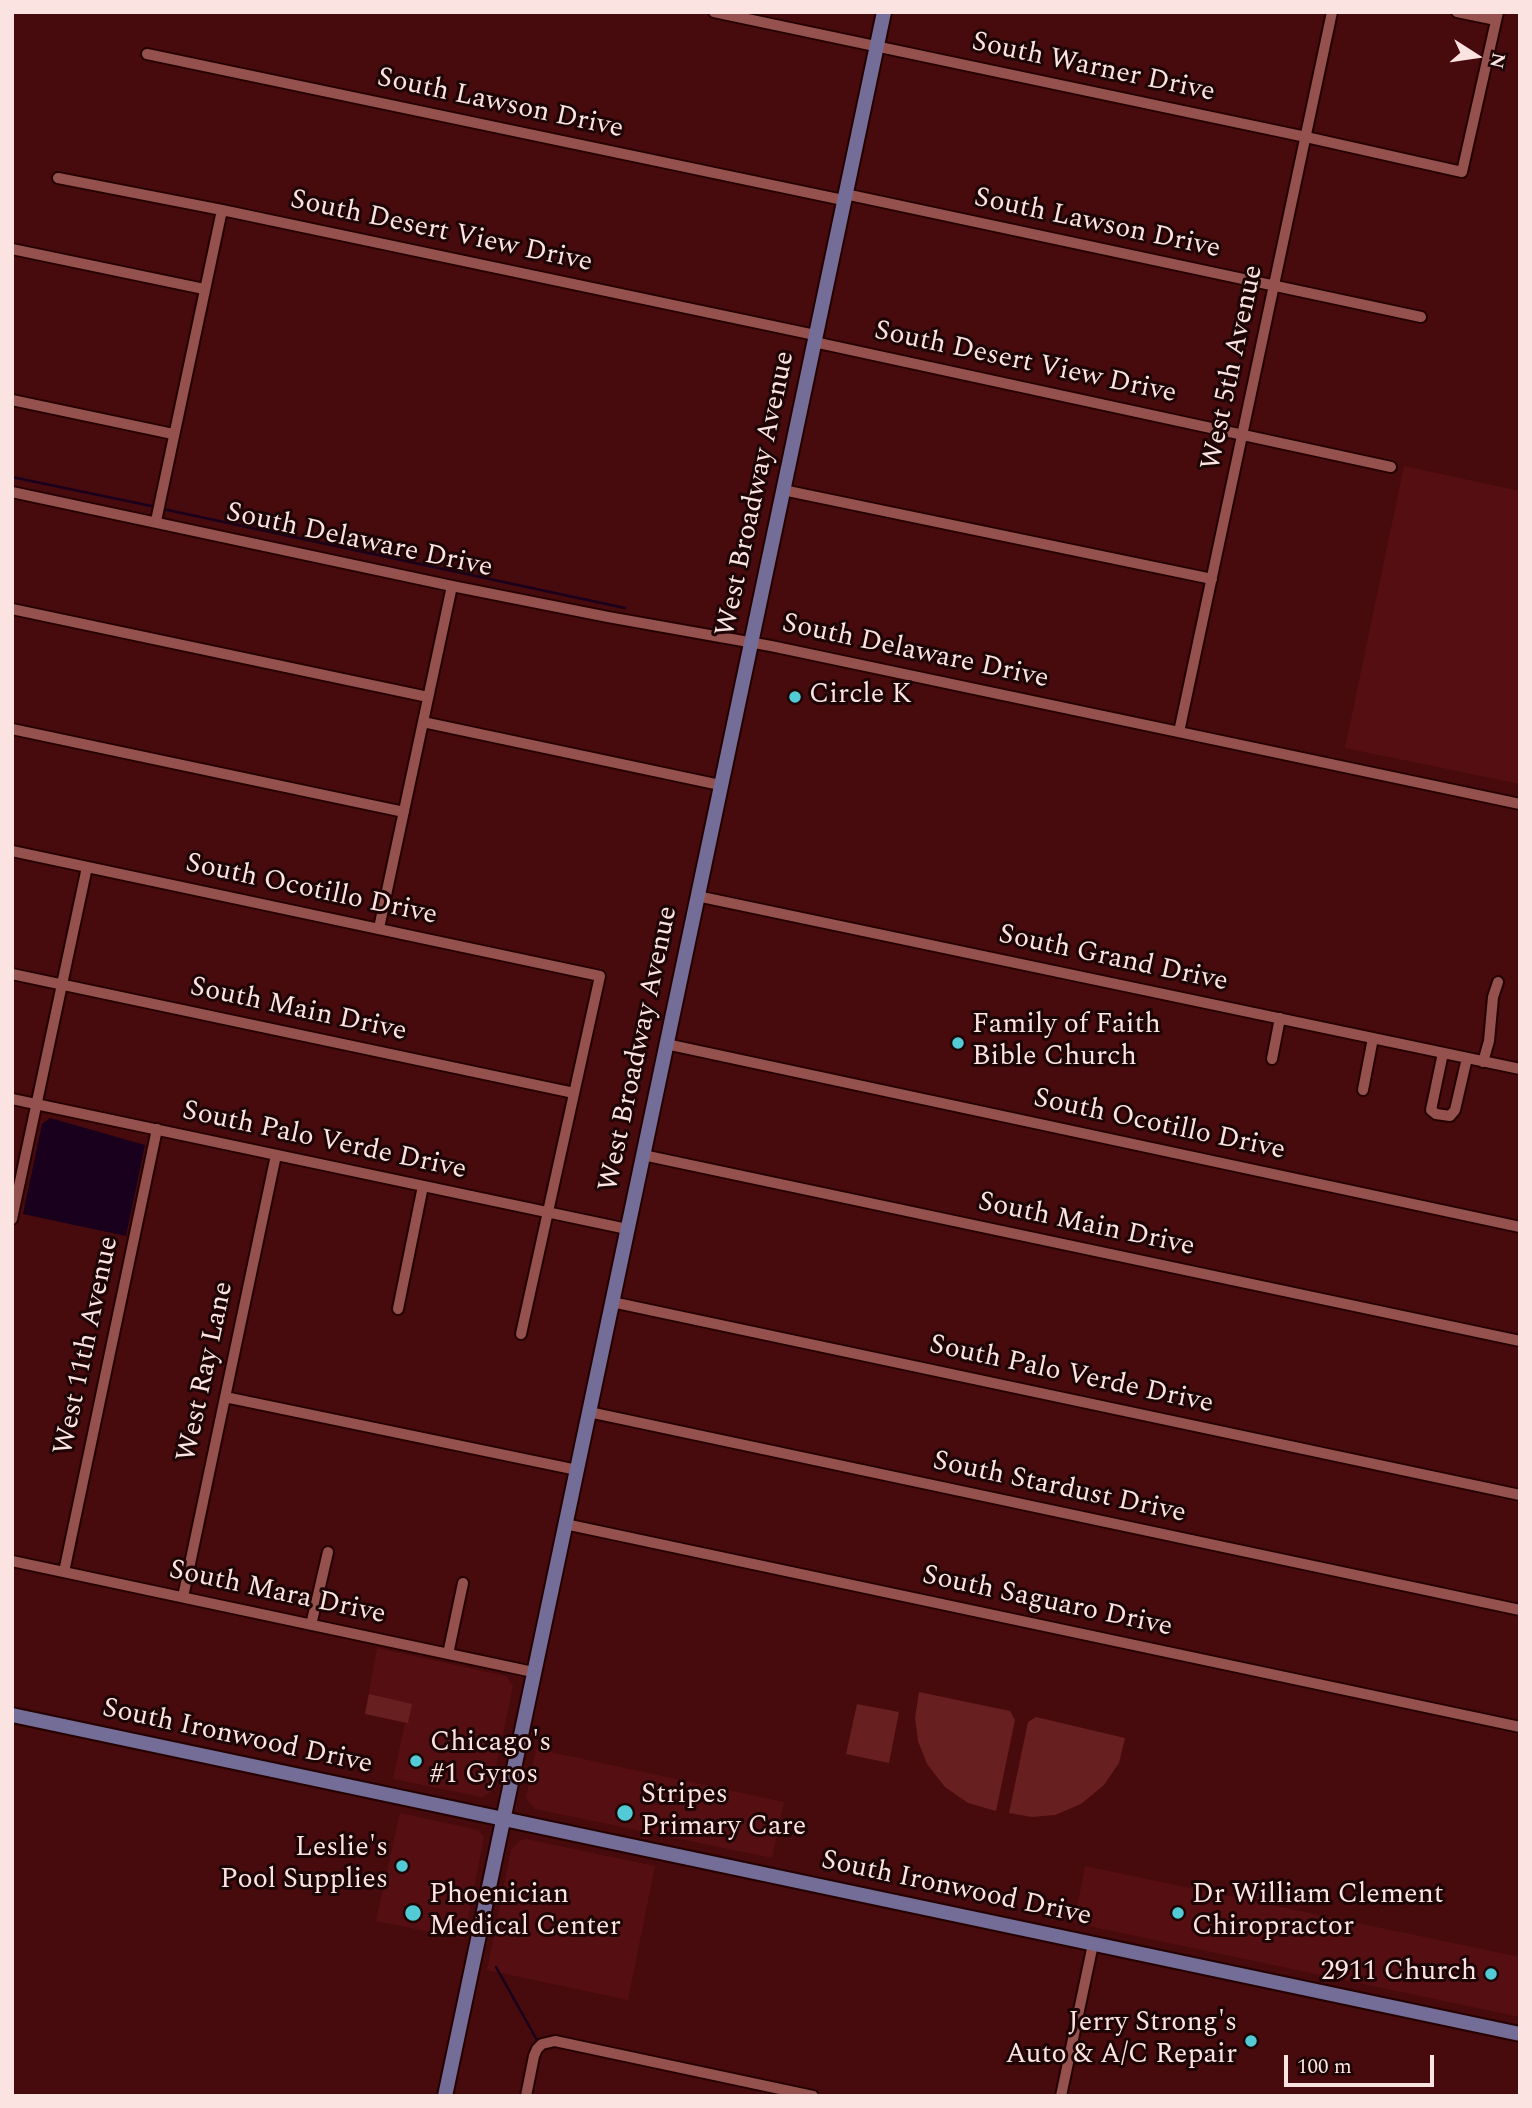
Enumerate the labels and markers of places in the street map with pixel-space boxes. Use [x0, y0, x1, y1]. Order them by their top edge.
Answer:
place label: Circle K [809, 680, 912, 714]
marker: Circle K [787, 689, 803, 705]
place label: Family of Faith Bible Church [972, 1010, 1161, 1076]
marker: Family of Faith Bible Church [950, 1035, 966, 1051]
place label: Chicago's #1 Gyros [430, 1728, 551, 1794]
marker: Chicago's #1 Gyros [408, 1753, 424, 1769]
place label: Stripes Primary Care [641, 1780, 806, 1846]
marker: Stripes Primary Care [615, 1803, 635, 1823]
place label: Leslie's Pool Supplies [220, 1833, 388, 1899]
marker: Leslie's Pool Supplies [394, 1858, 410, 1874]
place label: Phoenician Medical Center [429, 1880, 621, 1946]
place label: Dr William Clement Chiropractor [1192, 1880, 1444, 1946]
marker: Phoenician Medical Center [403, 1903, 423, 1923]
marker: Dr William Clement Chiropractor [1170, 1905, 1186, 1921]
place label: 2911 Church [1321, 1957, 1477, 1991]
marker: 2911 Church [1483, 1966, 1499, 1982]
place label: Jerry Strong's Auto & A/C Repair [1005, 2008, 1237, 2074]
marker: Jerry Strong's Auto & A/C Repair [1243, 2033, 1259, 2049]

